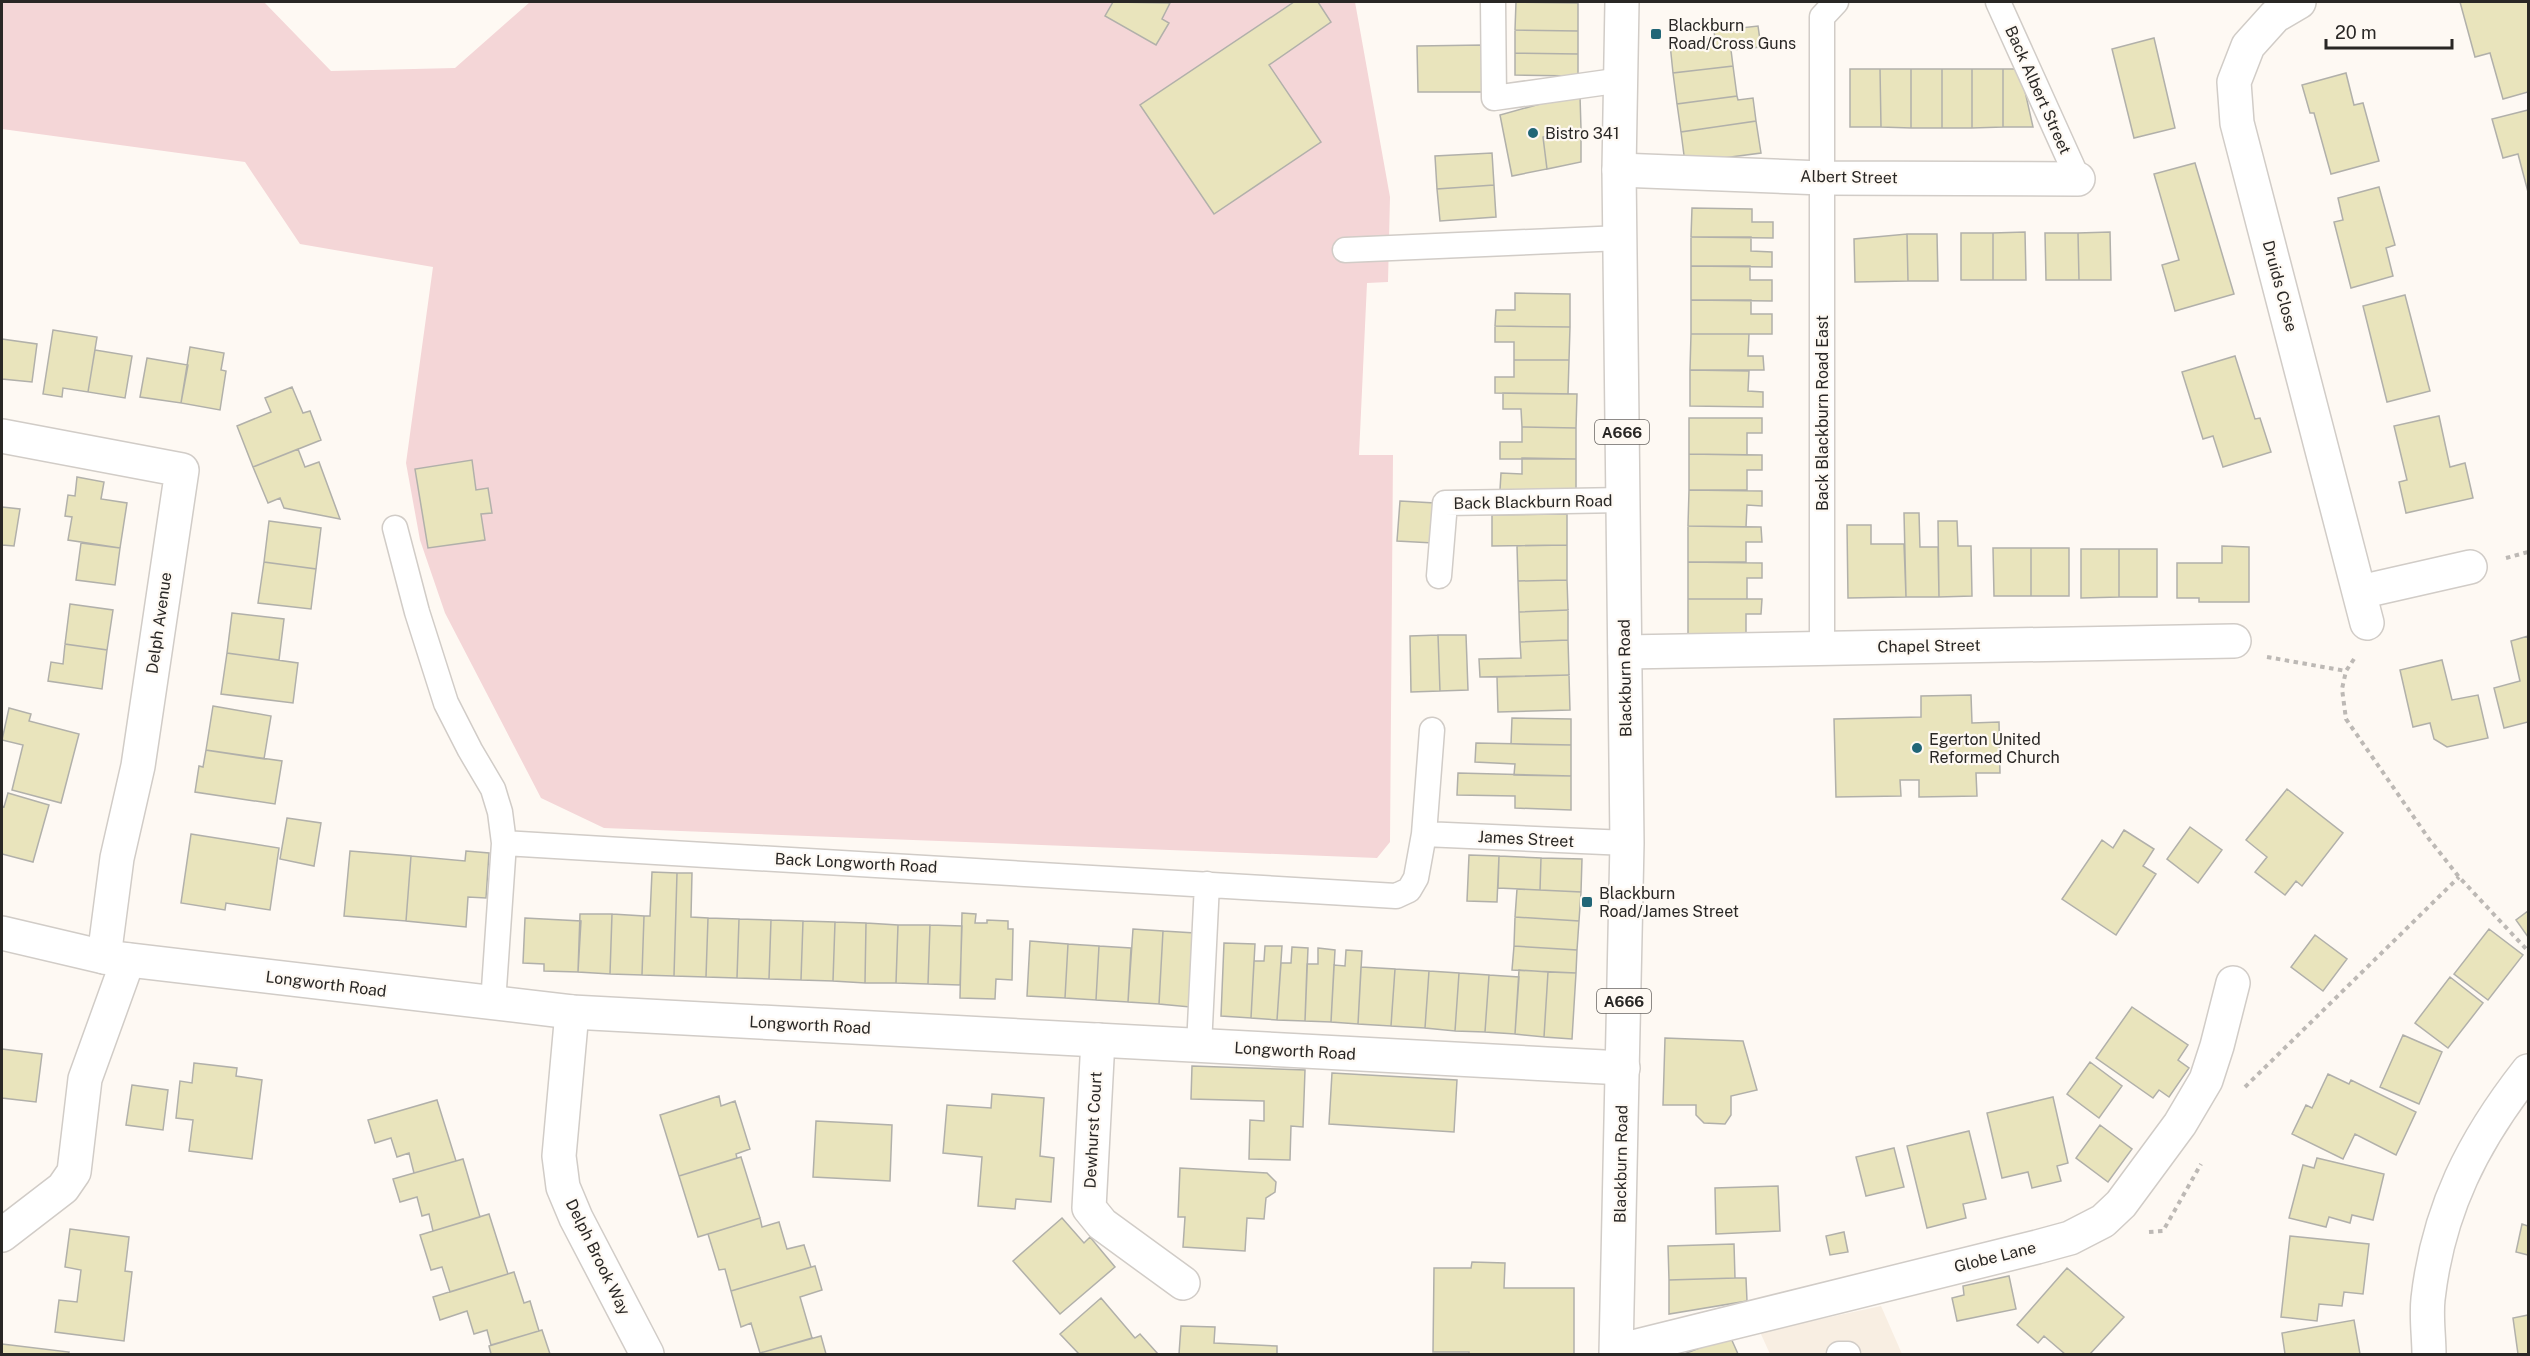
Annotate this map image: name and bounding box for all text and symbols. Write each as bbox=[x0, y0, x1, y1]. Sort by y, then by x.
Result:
scale bar bbox=[2326, 12, 2452, 50]
place label: Blackburn Road/Cross Guns bbox=[1668, 16, 1796, 53]
text: 20 m bbox=[2335, 22, 2377, 43]
street label: Back Albert Street bbox=[2001, 23, 2075, 157]
marker: Blackburn Road/Cross Guns bbox=[1649, 27, 1663, 41]
place label: Bistro 341 bbox=[1545, 124, 1619, 143]
marker: Bistro 341 bbox=[1526, 126, 1540, 140]
street label: Albert Street bbox=[1800, 167, 1898, 187]
street label: Druids Close bbox=[2259, 238, 2301, 334]
street label: Back Blackburn Road East bbox=[1813, 315, 1832, 511]
road number: A666 bbox=[1595, 420, 1649, 444]
street label: Back Blackburn Road bbox=[1453, 491, 1613, 513]
street label: Delph Avenue bbox=[142, 571, 176, 675]
street label: Blackburn Road bbox=[1614, 619, 1636, 737]
street label: Chapel Street bbox=[1877, 636, 1981, 656]
place label: Egerton United Reformed Church bbox=[1929, 730, 2060, 767]
marker: Egerton United Reformed Church bbox=[1910, 741, 1924, 755]
street label: James Street bbox=[1477, 827, 1575, 851]
street label: Back Longworth Road bbox=[774, 849, 938, 877]
place label: Blackburn Road/James Street bbox=[1599, 884, 1739, 921]
marker: Blackburn Road/James Street bbox=[1580, 895, 1594, 909]
street label: Longworth Road bbox=[264, 967, 388, 1001]
road number: A666 bbox=[1597, 989, 1651, 1013]
street label: Longworth Road bbox=[749, 1012, 871, 1038]
street label: Longworth Road bbox=[1234, 1038, 1356, 1064]
street label: Dewhurst Court bbox=[1080, 1071, 1106, 1189]
street label: Blackburn Road bbox=[1610, 1105, 1632, 1223]
street label: Delph Brook Way bbox=[562, 1196, 635, 1319]
street label: Globe Lane bbox=[1952, 1238, 2038, 1276]

